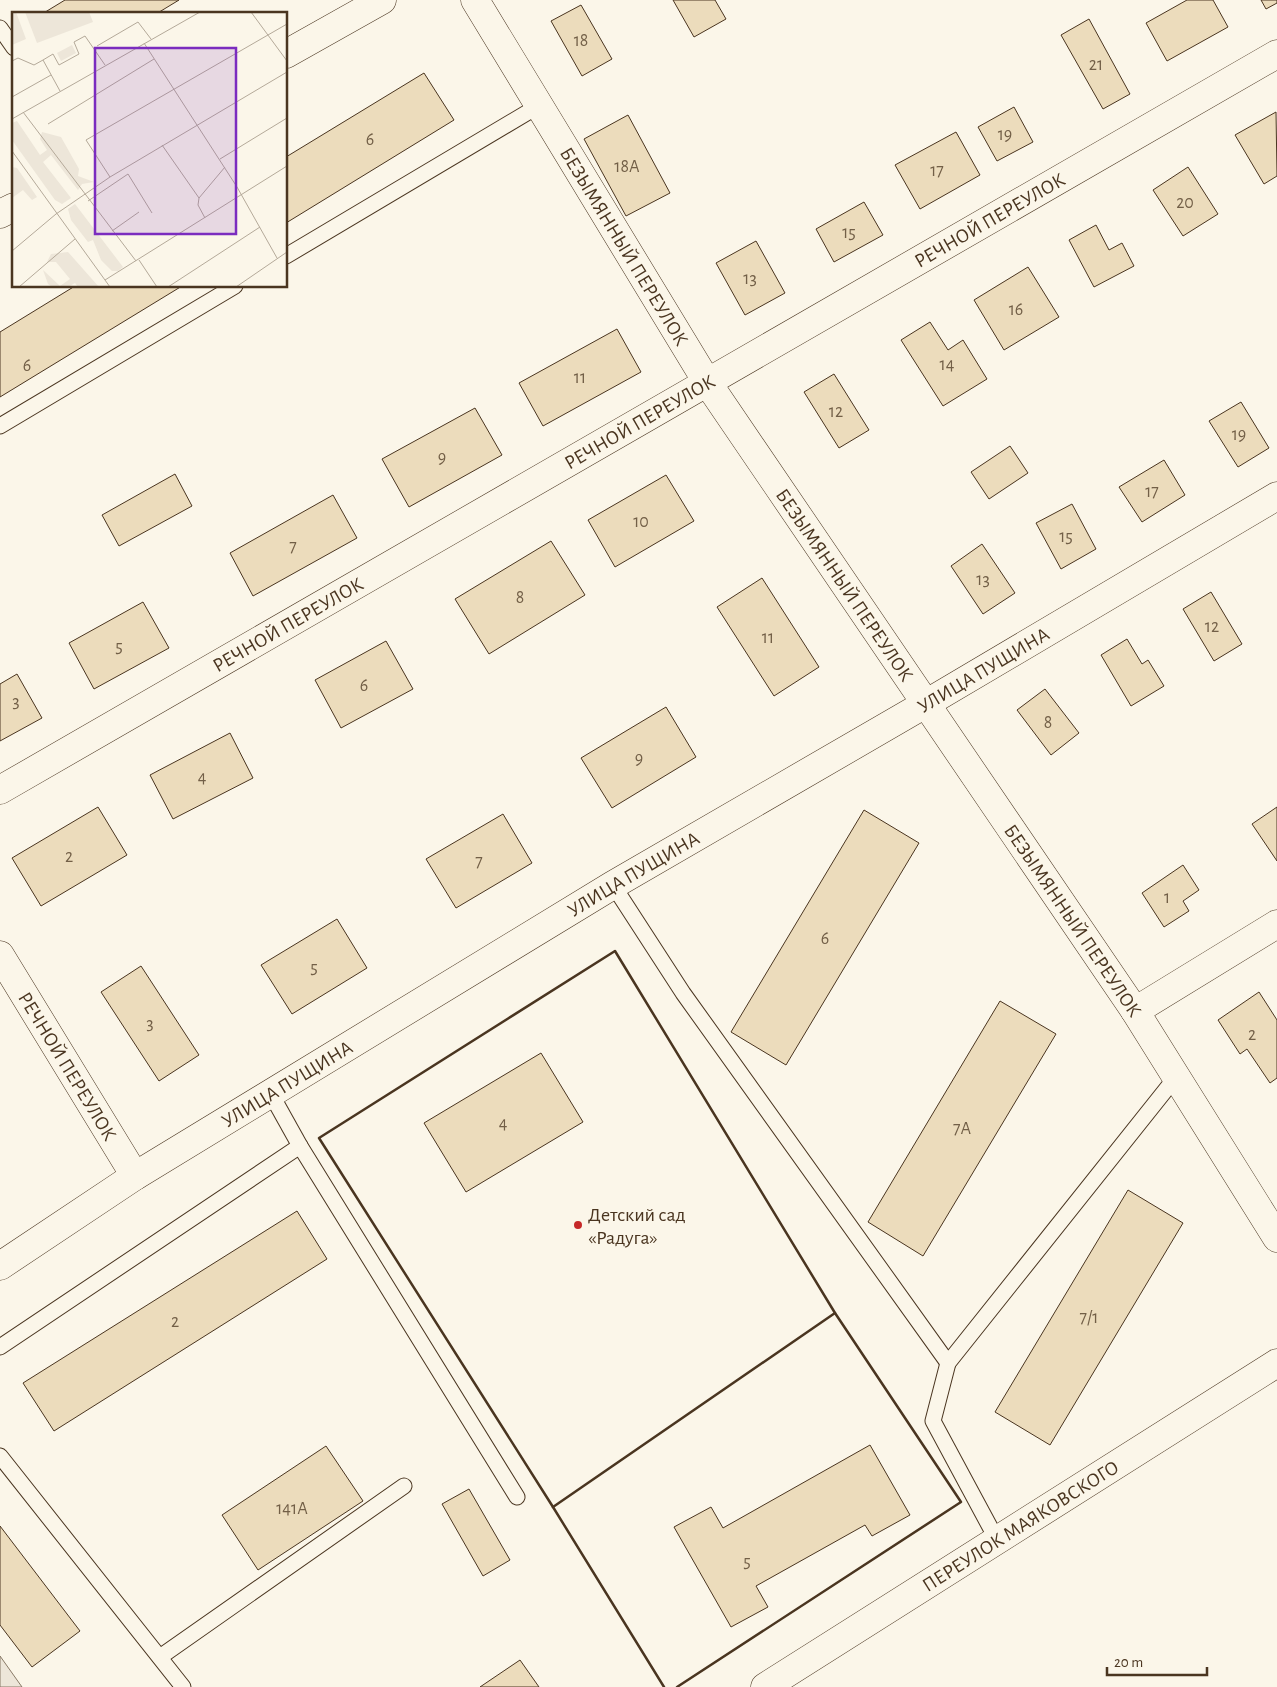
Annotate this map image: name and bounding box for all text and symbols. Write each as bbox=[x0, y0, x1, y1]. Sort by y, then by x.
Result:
inset map bbox=[12, 12, 288, 288]
house number: 18 bbox=[574, 32, 588, 50]
house number: 21 bbox=[1089, 56, 1103, 74]
house number: 19 bbox=[998, 126, 1012, 144]
house number: 6 bbox=[366, 131, 374, 149]
street label: БЕЗЫМЯННЫЙ ПЕРЕУЛОК bbox=[556, 144, 692, 350]
house number: 18А bbox=[614, 158, 640, 176]
house number: 17 bbox=[930, 162, 944, 180]
street label: РЕЧНОЙ ПЕРЕУЛОК bbox=[911, 169, 1069, 272]
house number: 20 bbox=[1176, 194, 1194, 212]
house number: 15 bbox=[842, 224, 856, 242]
house number: 13 bbox=[743, 270, 757, 288]
house number: 16 bbox=[1009, 301, 1023, 319]
house number: 14 bbox=[940, 356, 955, 374]
house number: 6 bbox=[23, 357, 31, 375]
house number: 11 bbox=[574, 369, 586, 387]
street label: РЕЧНОЙ ПЕРЕУЛОК bbox=[561, 371, 719, 473]
house number: 12 bbox=[829, 403, 843, 421]
house number: 19 bbox=[1232, 426, 1246, 444]
house number: 9 bbox=[438, 449, 446, 467]
house number: 17 bbox=[1145, 483, 1159, 501]
street label: БЕЗЫМЯННЫЙ ПЕРЕУЛОК bbox=[772, 485, 917, 685]
house number: 10 bbox=[633, 513, 649, 531]
house number: 15 bbox=[1059, 528, 1073, 546]
house number: 7 bbox=[289, 538, 297, 556]
house number: 13 bbox=[976, 571, 990, 589]
street label: РЕЧНОЙ ПЕРЕУЛОК bbox=[209, 574, 367, 676]
house number: 8 bbox=[516, 589, 524, 607]
house number: 12 bbox=[1205, 618, 1219, 636]
street label: УЛИЦА ПУЩИНА bbox=[914, 624, 1053, 717]
house number: 11 bbox=[762, 629, 774, 647]
house number: 5 bbox=[115, 638, 123, 656]
house number: 6 bbox=[360, 677, 368, 695]
house number: 3 bbox=[12, 693, 20, 711]
house number: 8 bbox=[1044, 714, 1052, 732]
house number: 9 bbox=[635, 750, 643, 768]
house number: 4 bbox=[198, 769, 207, 787]
street label: БЕЗЫМЯННЫЙ ПЕРЕУЛОК bbox=[1000, 821, 1145, 1021]
street label: УЛИЦА ПУЩИНА bbox=[564, 828, 703, 921]
house number: 2 bbox=[65, 848, 73, 866]
house number: 7 bbox=[475, 853, 483, 871]
house number: 1 bbox=[1164, 889, 1170, 907]
house number: 6 bbox=[821, 930, 829, 948]
house number: 5 bbox=[310, 959, 318, 977]
street label: РЕЧНОЙ ПЕРЕУЛОК bbox=[14, 989, 120, 1145]
house number: 3 bbox=[146, 1015, 154, 1033]
house number: 2 bbox=[1248, 1026, 1256, 1044]
street label: УЛИЦА ПУЩИНА bbox=[218, 1037, 356, 1132]
house number: 4 bbox=[499, 1115, 508, 1133]
house number: 7А bbox=[953, 1120, 971, 1138]
place label: Детский сад «Радуга» bbox=[588, 1205, 686, 1248]
marker: Детский сад «Радуга» bbox=[572, 1219, 584, 1231]
house number: 7/1 bbox=[1080, 1309, 1098, 1327]
house number: 2 bbox=[171, 1313, 179, 1331]
street label: ПЕРЕУЛОК МАЯКОВСКОГО bbox=[919, 1457, 1122, 1596]
house number: 141А bbox=[276, 1500, 308, 1518]
house number: 5 bbox=[743, 1553, 751, 1571]
scale bar bbox=[1107, 1644, 1207, 1676]
text: 20 m bbox=[1114, 1655, 1143, 1670]

